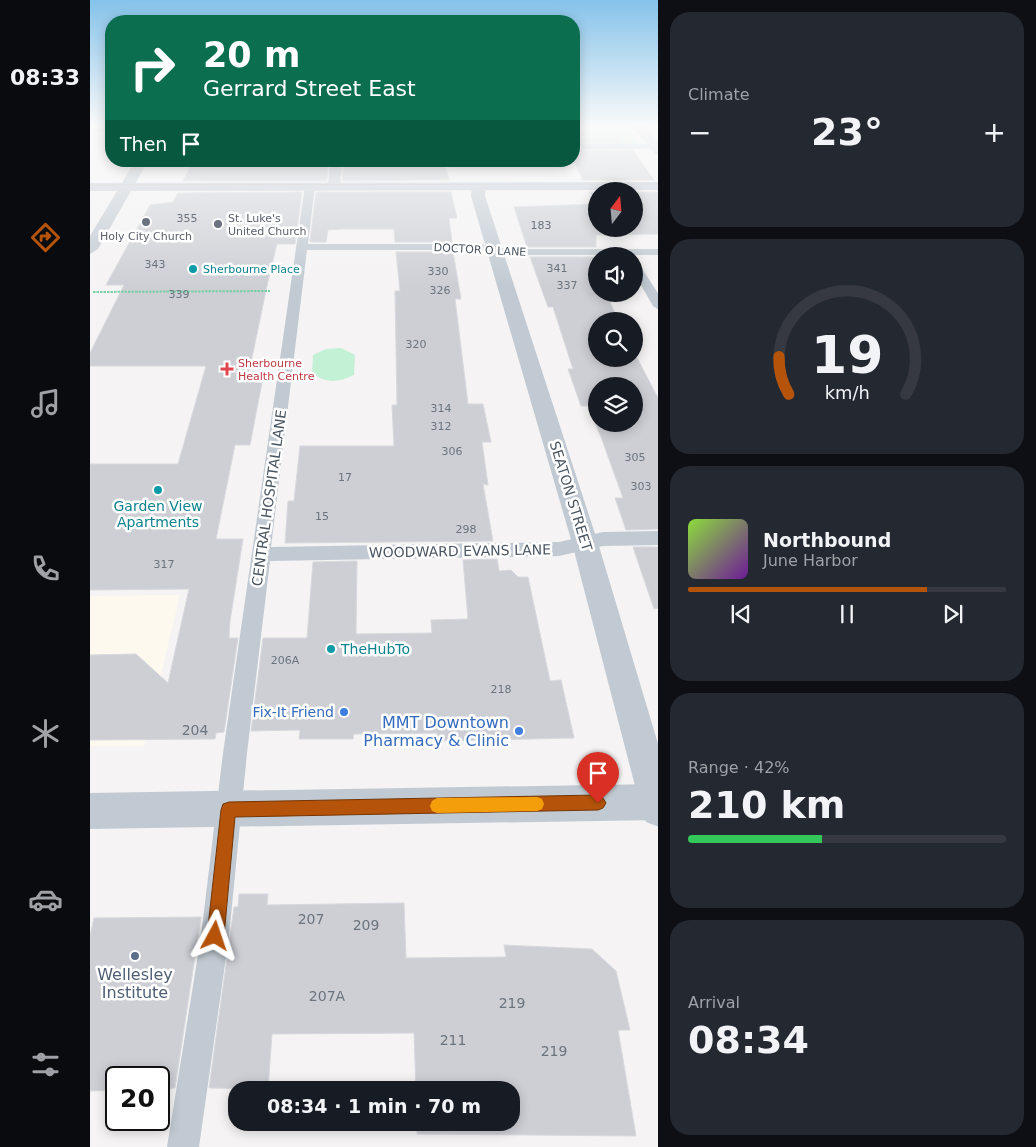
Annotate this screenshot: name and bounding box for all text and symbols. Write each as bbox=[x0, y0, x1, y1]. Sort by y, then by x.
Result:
icon: right bbox=[120, 35, 185, 100]
text: 20 m bbox=[203, 35, 300, 75]
text: 08:33 bbox=[10, 65, 80, 90]
text: Gerrard Street East bbox=[203, 76, 416, 101]
text: Climate bbox=[688, 85, 750, 104]
text: 23° bbox=[811, 110, 883, 154]
text: − bbox=[688, 116, 711, 149]
text: + bbox=[983, 116, 1006, 149]
icon: arrive bbox=[177, 130, 205, 158]
text: Then bbox=[120, 133, 167, 155]
north arrow bbox=[588, 182, 642, 238]
map controls bbox=[588, 182, 643, 432]
house number: 355 bbox=[177, 212, 198, 225]
place label: St. Luke's United Church bbox=[228, 212, 307, 238]
marker: Holy City Church bbox=[140, 216, 152, 228]
marker: St. Luke's United Church bbox=[212, 218, 224, 230]
house number: 183 bbox=[531, 219, 552, 232]
icon: directions bbox=[28, 220, 63, 255]
place label: Holy City Church bbox=[100, 230, 192, 243]
street label: DOCTOR O LANE bbox=[433, 241, 527, 259]
button: sound bbox=[588, 247, 643, 302]
house number: 343 bbox=[145, 258, 166, 271]
house number: 341 bbox=[547, 262, 568, 275]
marker: Sherbourne Place bbox=[187, 263, 199, 275]
place label: Sherbourne Place bbox=[203, 263, 300, 276]
house number: 330 bbox=[428, 265, 449, 278]
house number: 337 bbox=[557, 279, 578, 292]
house number: 326 bbox=[430, 284, 451, 297]
house number: 339 bbox=[169, 288, 190, 301]
button: search bbox=[588, 312, 643, 367]
text: 19 bbox=[811, 325, 883, 385]
house number: 320 bbox=[406, 338, 427, 351]
place label: Sherbourne Health Centre bbox=[238, 357, 315, 383]
marker: Sherbourne Health Centre bbox=[220, 362, 234, 376]
button: layers bbox=[588, 377, 643, 432]
text: km/h bbox=[824, 382, 870, 403]
icon: music bbox=[28, 386, 63, 421]
house number: 314 bbox=[431, 402, 452, 415]
street label: CENTRAL HOSPITAL LANE bbox=[249, 409, 289, 587]
house number: 312 bbox=[431, 420, 452, 433]
street label: SEATON STREET bbox=[547, 439, 595, 553]
house number: 306 bbox=[442, 445, 463, 458]
house number: 305 bbox=[625, 451, 646, 464]
house number: 17 bbox=[338, 471, 352, 484]
house number: 303 bbox=[631, 480, 652, 493]
marker: Garden View Apartments bbox=[152, 484, 164, 496]
place label: Garden View Apartments bbox=[114, 498, 202, 530]
house number: 15 bbox=[315, 510, 329, 523]
house number: 298 bbox=[456, 523, 477, 536]
text: Northbound bbox=[763, 529, 891, 551]
street label: WOODWARD EVANS LANE bbox=[369, 541, 551, 561]
icon: phone bbox=[28, 551, 63, 586]
text: June Harbor bbox=[763, 551, 858, 570]
house number: 317 bbox=[154, 558, 175, 571]
icon: previous bbox=[727, 600, 755, 628]
icon: pause bbox=[833, 600, 861, 628]
icon: next bbox=[939, 600, 967, 628]
place label: TheHubTo bbox=[340, 641, 410, 657]
marker: TheHubTo bbox=[325, 643, 337, 655]
house number: 206A bbox=[271, 654, 300, 667]
house number: 218 bbox=[491, 683, 512, 696]
place label: Fix-It Friend bbox=[253, 704, 334, 720]
marker: Fix-It Friend bbox=[338, 706, 350, 718]
place label: MMT Downtown Pharmacy & Clinic bbox=[363, 713, 509, 750]
icon: climate bbox=[28, 716, 63, 751]
house number: 204 bbox=[182, 722, 208, 738]
marker: MMT Downtown Pharmacy & Clinic bbox=[513, 725, 525, 737]
pin bbox=[577, 752, 619, 803]
text: Range · 42% bbox=[688, 758, 790, 777]
icon: arrive bbox=[584, 759, 612, 787]
text: 210 km bbox=[688, 783, 845, 827]
icon: car bbox=[28, 882, 63, 917]
position arrow bbox=[188, 909, 240, 961]
house number: 207 bbox=[298, 911, 324, 927]
house number: 209 bbox=[353, 917, 379, 933]
marker: Wellesley Institute bbox=[129, 950, 141, 962]
place label: Wellesley Institute bbox=[97, 965, 173, 1002]
house number: 207A bbox=[309, 988, 346, 1004]
text: Arrival bbox=[688, 993, 740, 1012]
house number: 219 bbox=[499, 995, 525, 1011]
text: 08:34 bbox=[688, 1018, 809, 1062]
house number: 211 bbox=[440, 1032, 466, 1048]
house number: 219 bbox=[541, 1043, 567, 1059]
icon: filters bbox=[28, 1047, 63, 1082]
speed limit sign: 20 bbox=[105, 1066, 170, 1131]
text: 08:34 · 1 min · 70 m bbox=[267, 1095, 481, 1117]

